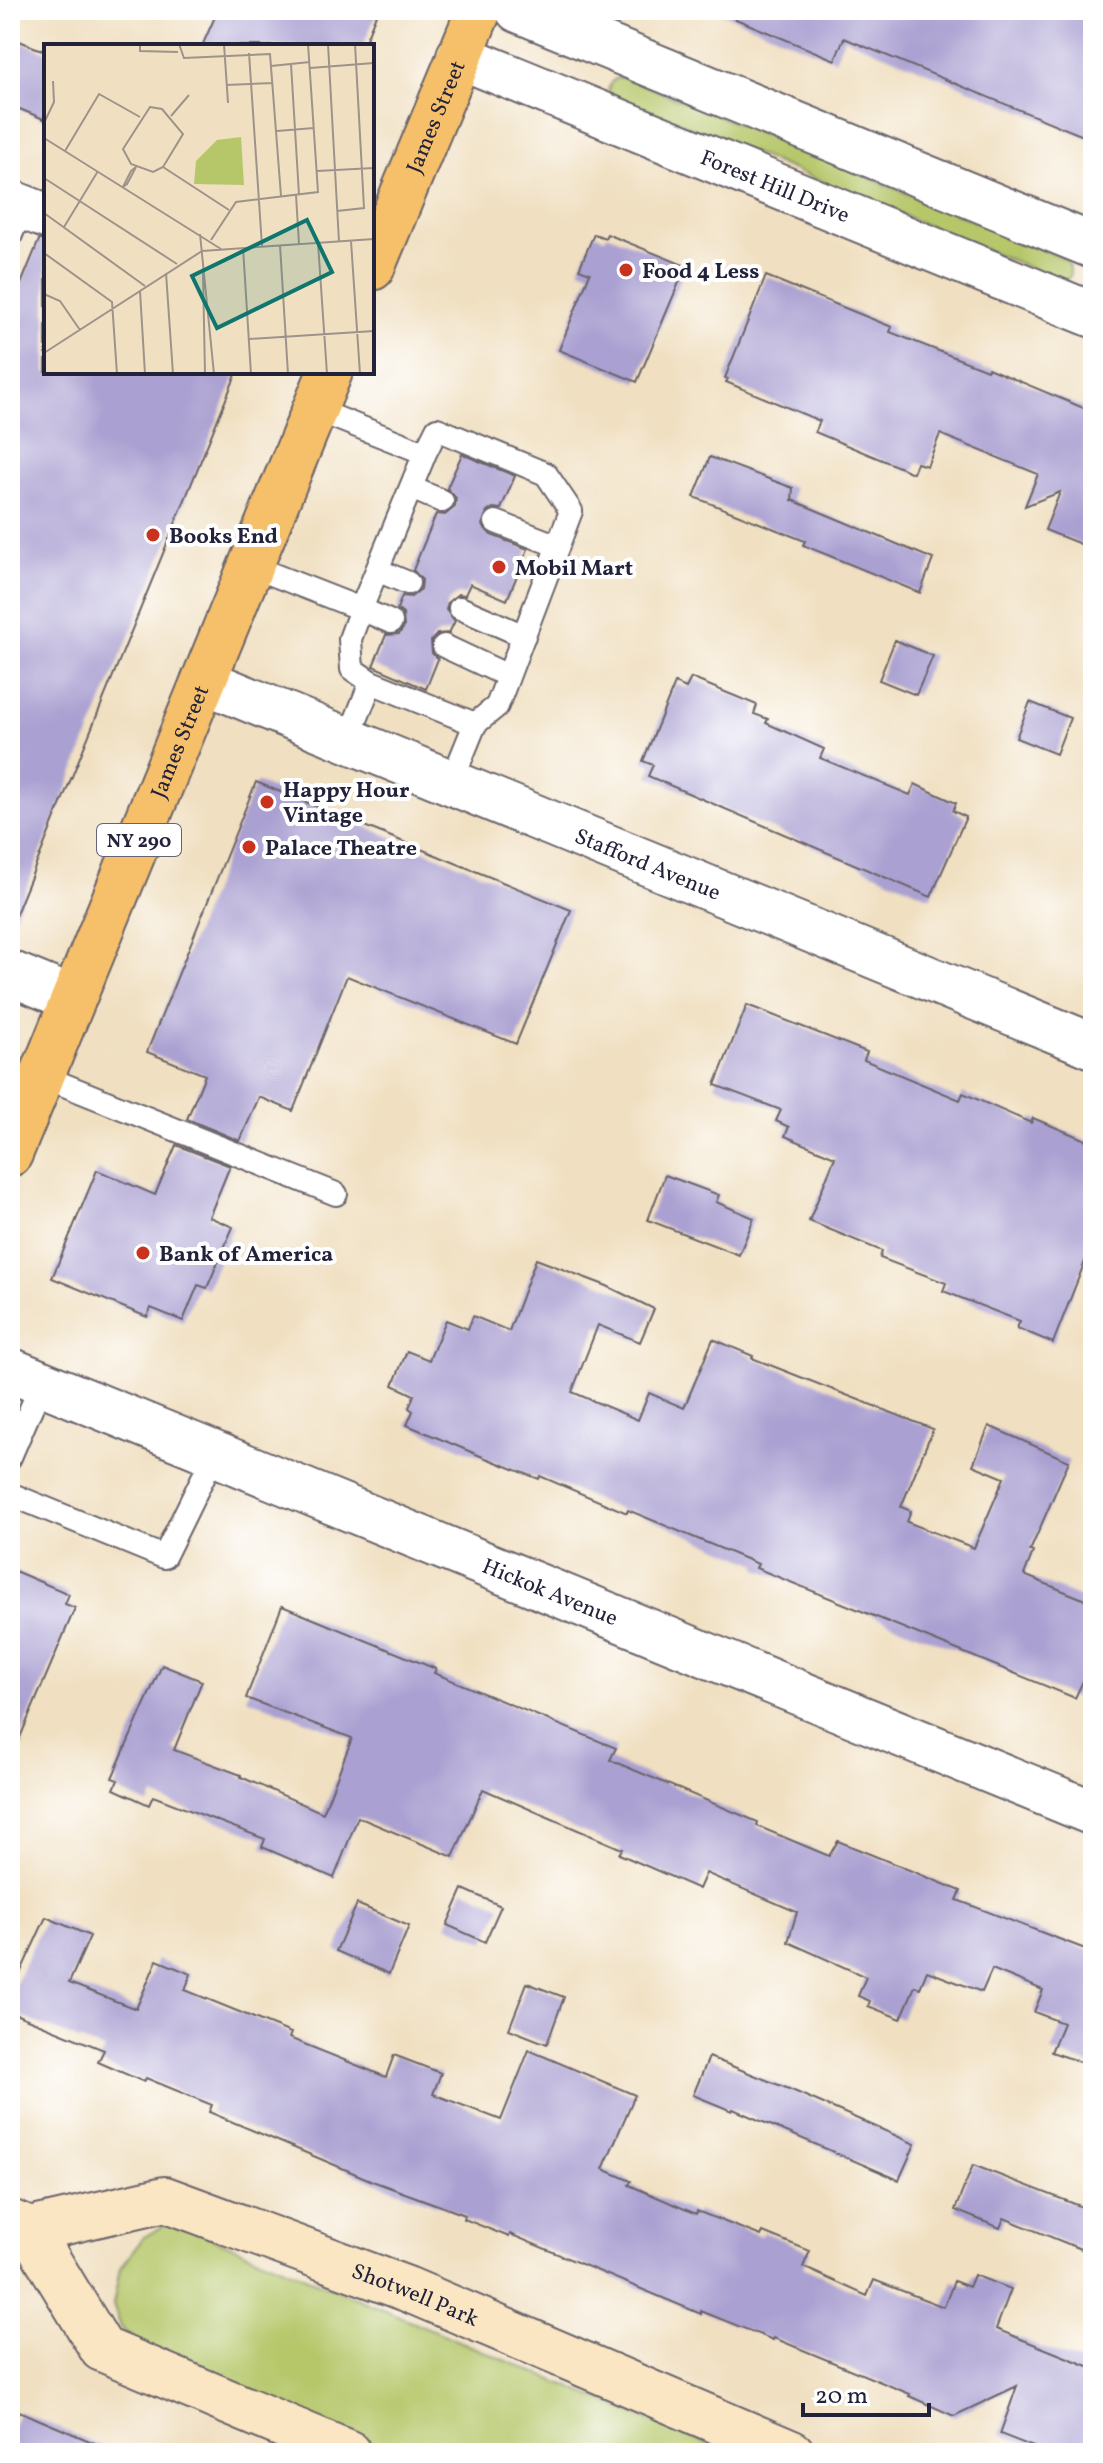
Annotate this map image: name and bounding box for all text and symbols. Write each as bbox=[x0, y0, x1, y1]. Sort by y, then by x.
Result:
inset map bbox=[44, 44, 374, 374]
street label: James Street bbox=[400, 56, 474, 179]
street label: Forest Hill Drive bbox=[695, 143, 854, 232]
place label: Food 4 Less bbox=[642, 257, 759, 288]
marker: Food 4 Less bbox=[617, 261, 635, 279]
place label: Books End bbox=[169, 522, 278, 553]
marker: Books End bbox=[144, 526, 162, 544]
place label: Mobil Mart bbox=[515, 554, 633, 585]
marker: Mobil Mart bbox=[490, 558, 508, 576]
street label: James Street bbox=[144, 681, 218, 803]
place label: Happy Hour Vintage bbox=[283, 776, 410, 832]
marker: Happy Hour Vintage bbox=[258, 793, 276, 811]
street label: Stafford Avenue bbox=[569, 822, 725, 909]
road number: NY 290 bbox=[97, 824, 181, 856]
place label: Palace Theatre bbox=[265, 834, 417, 865]
marker: Palace Theatre bbox=[240, 838, 258, 856]
place label: Bank of America bbox=[159, 1240, 333, 1271]
marker: Bank of America bbox=[134, 1244, 152, 1262]
street label: Hickok Avenue bbox=[477, 1552, 622, 1635]
street label: Shotwell Park bbox=[347, 2257, 483, 2336]
scale bar bbox=[803, 2367, 929, 2417]
text: 20 m bbox=[815, 2380, 868, 2414]

